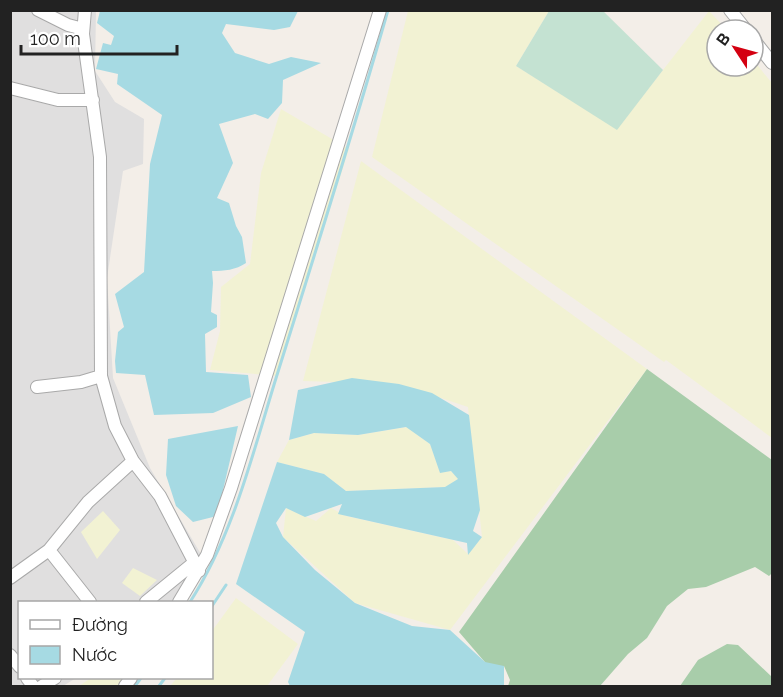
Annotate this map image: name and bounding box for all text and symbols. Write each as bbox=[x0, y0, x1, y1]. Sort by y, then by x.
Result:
scale bar bbox=[21, 18, 177, 56]
north arrow bbox=[705, 18, 765, 78]
text: 100 m bbox=[30, 28, 81, 49]
text: B bbox=[712, 29, 734, 49]
legend bbox=[18, 601, 213, 679]
text: Đường bbox=[72, 614, 128, 635]
text: Nước bbox=[72, 644, 117, 665]

